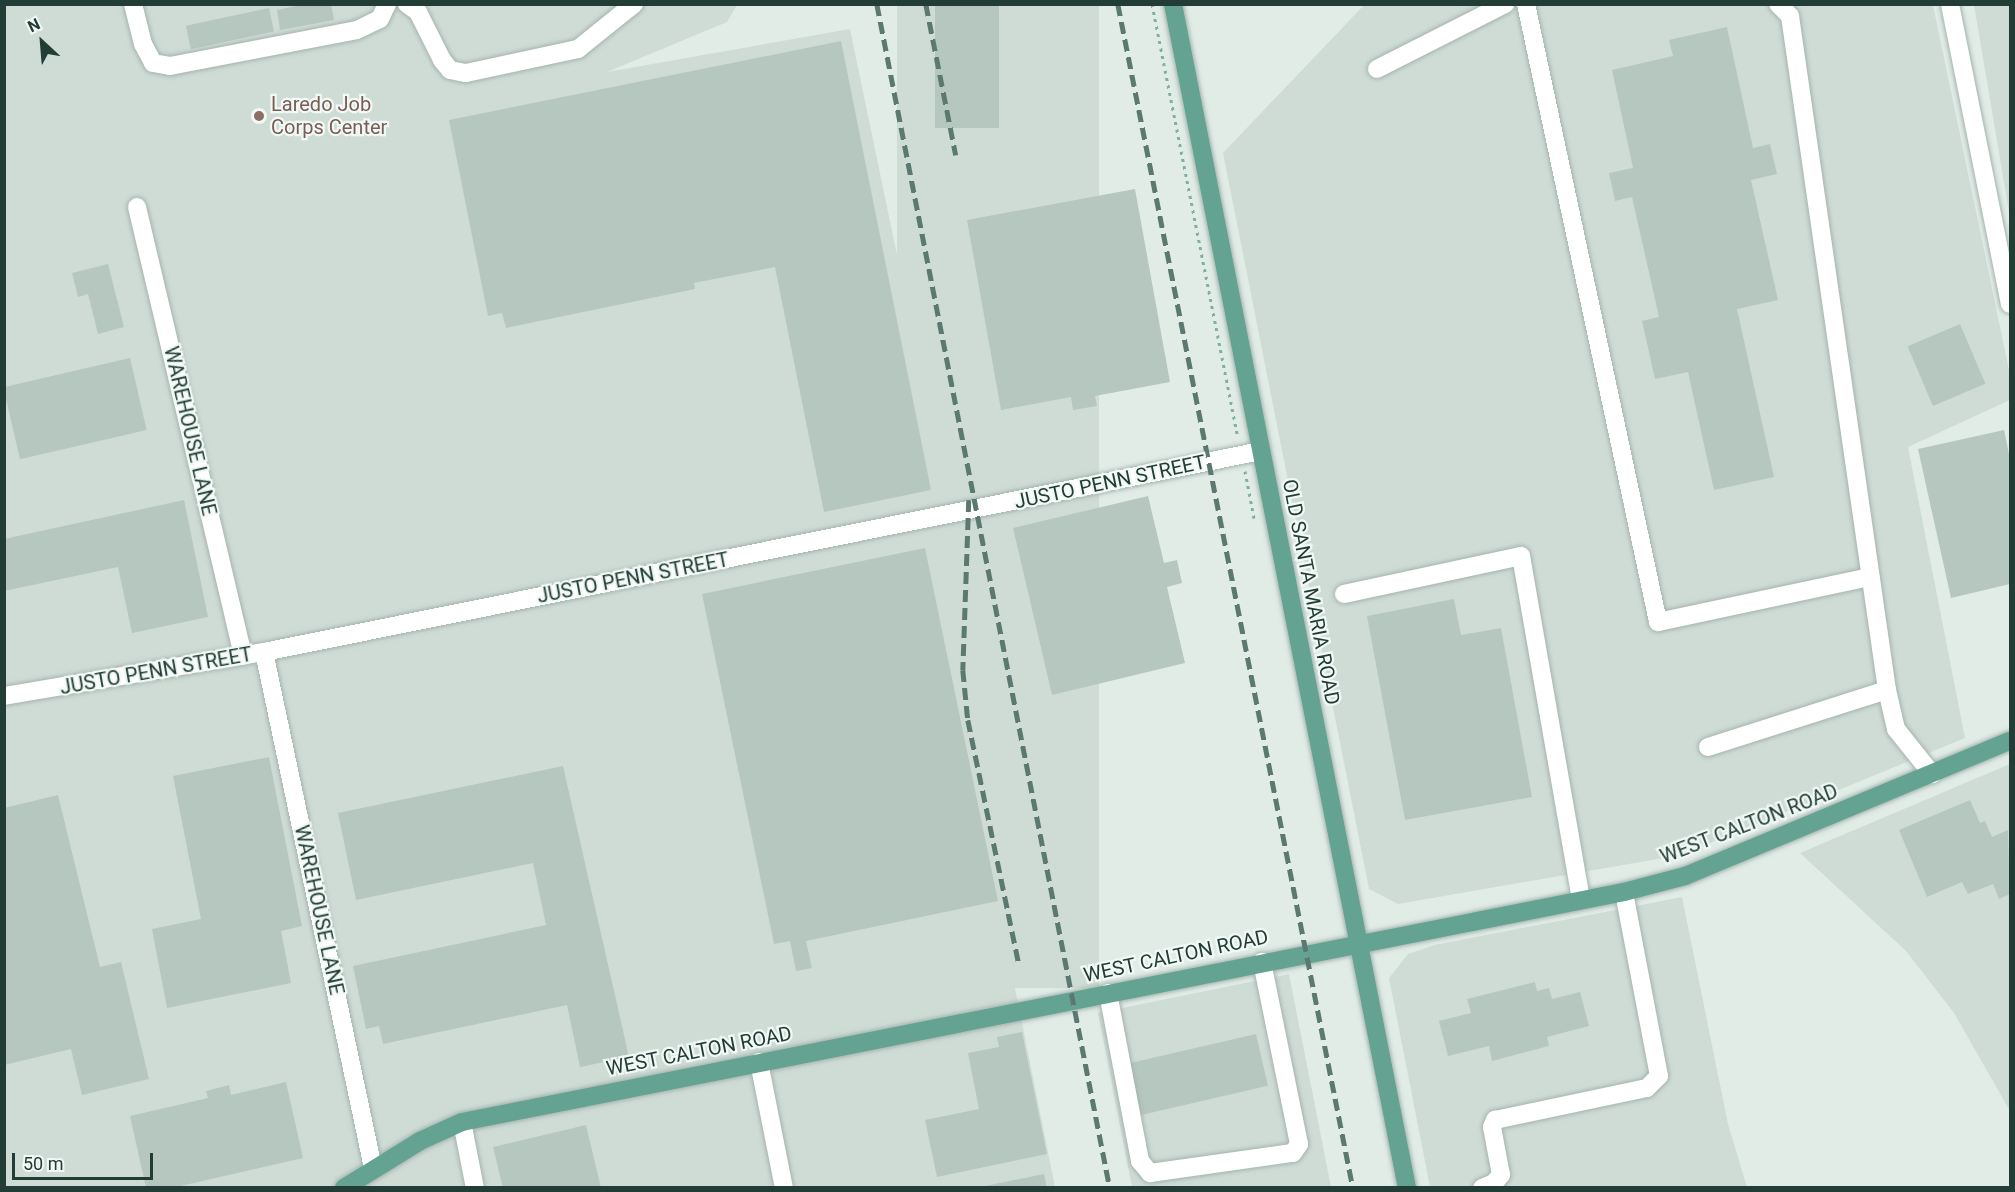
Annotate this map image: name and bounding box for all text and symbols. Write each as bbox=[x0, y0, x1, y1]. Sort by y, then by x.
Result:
north arrow bbox=[12, 12, 72, 72]
text: N bbox=[25, 14, 43, 36]
place label: Laredo Job Corps Center bbox=[271, 92, 387, 139]
marker: Laredo Job Corps Center bbox=[252, 109, 266, 123]
street label: WAREHOUSE LANE bbox=[159, 344, 221, 518]
street label: JUSTO PENN STREET bbox=[1012, 450, 1208, 514]
street label: OLD SANTA MARIA ROAD bbox=[1277, 477, 1345, 707]
street label: JUSTO PENN STREET bbox=[535, 548, 731, 608]
street label: JUSTO PENN STREET bbox=[58, 642, 254, 700]
street label: WEST CALTON ROAD bbox=[1657, 779, 1841, 869]
street label: WAREHOUSE LANE bbox=[289, 823, 349, 997]
street label: WEST CALTON ROAD bbox=[1081, 925, 1271, 987]
street label: WEST CALTON ROAD bbox=[604, 1021, 794, 1081]
scale bar bbox=[15, 1141, 156, 1179]
text: 50 m bbox=[23, 1153, 63, 1174]

